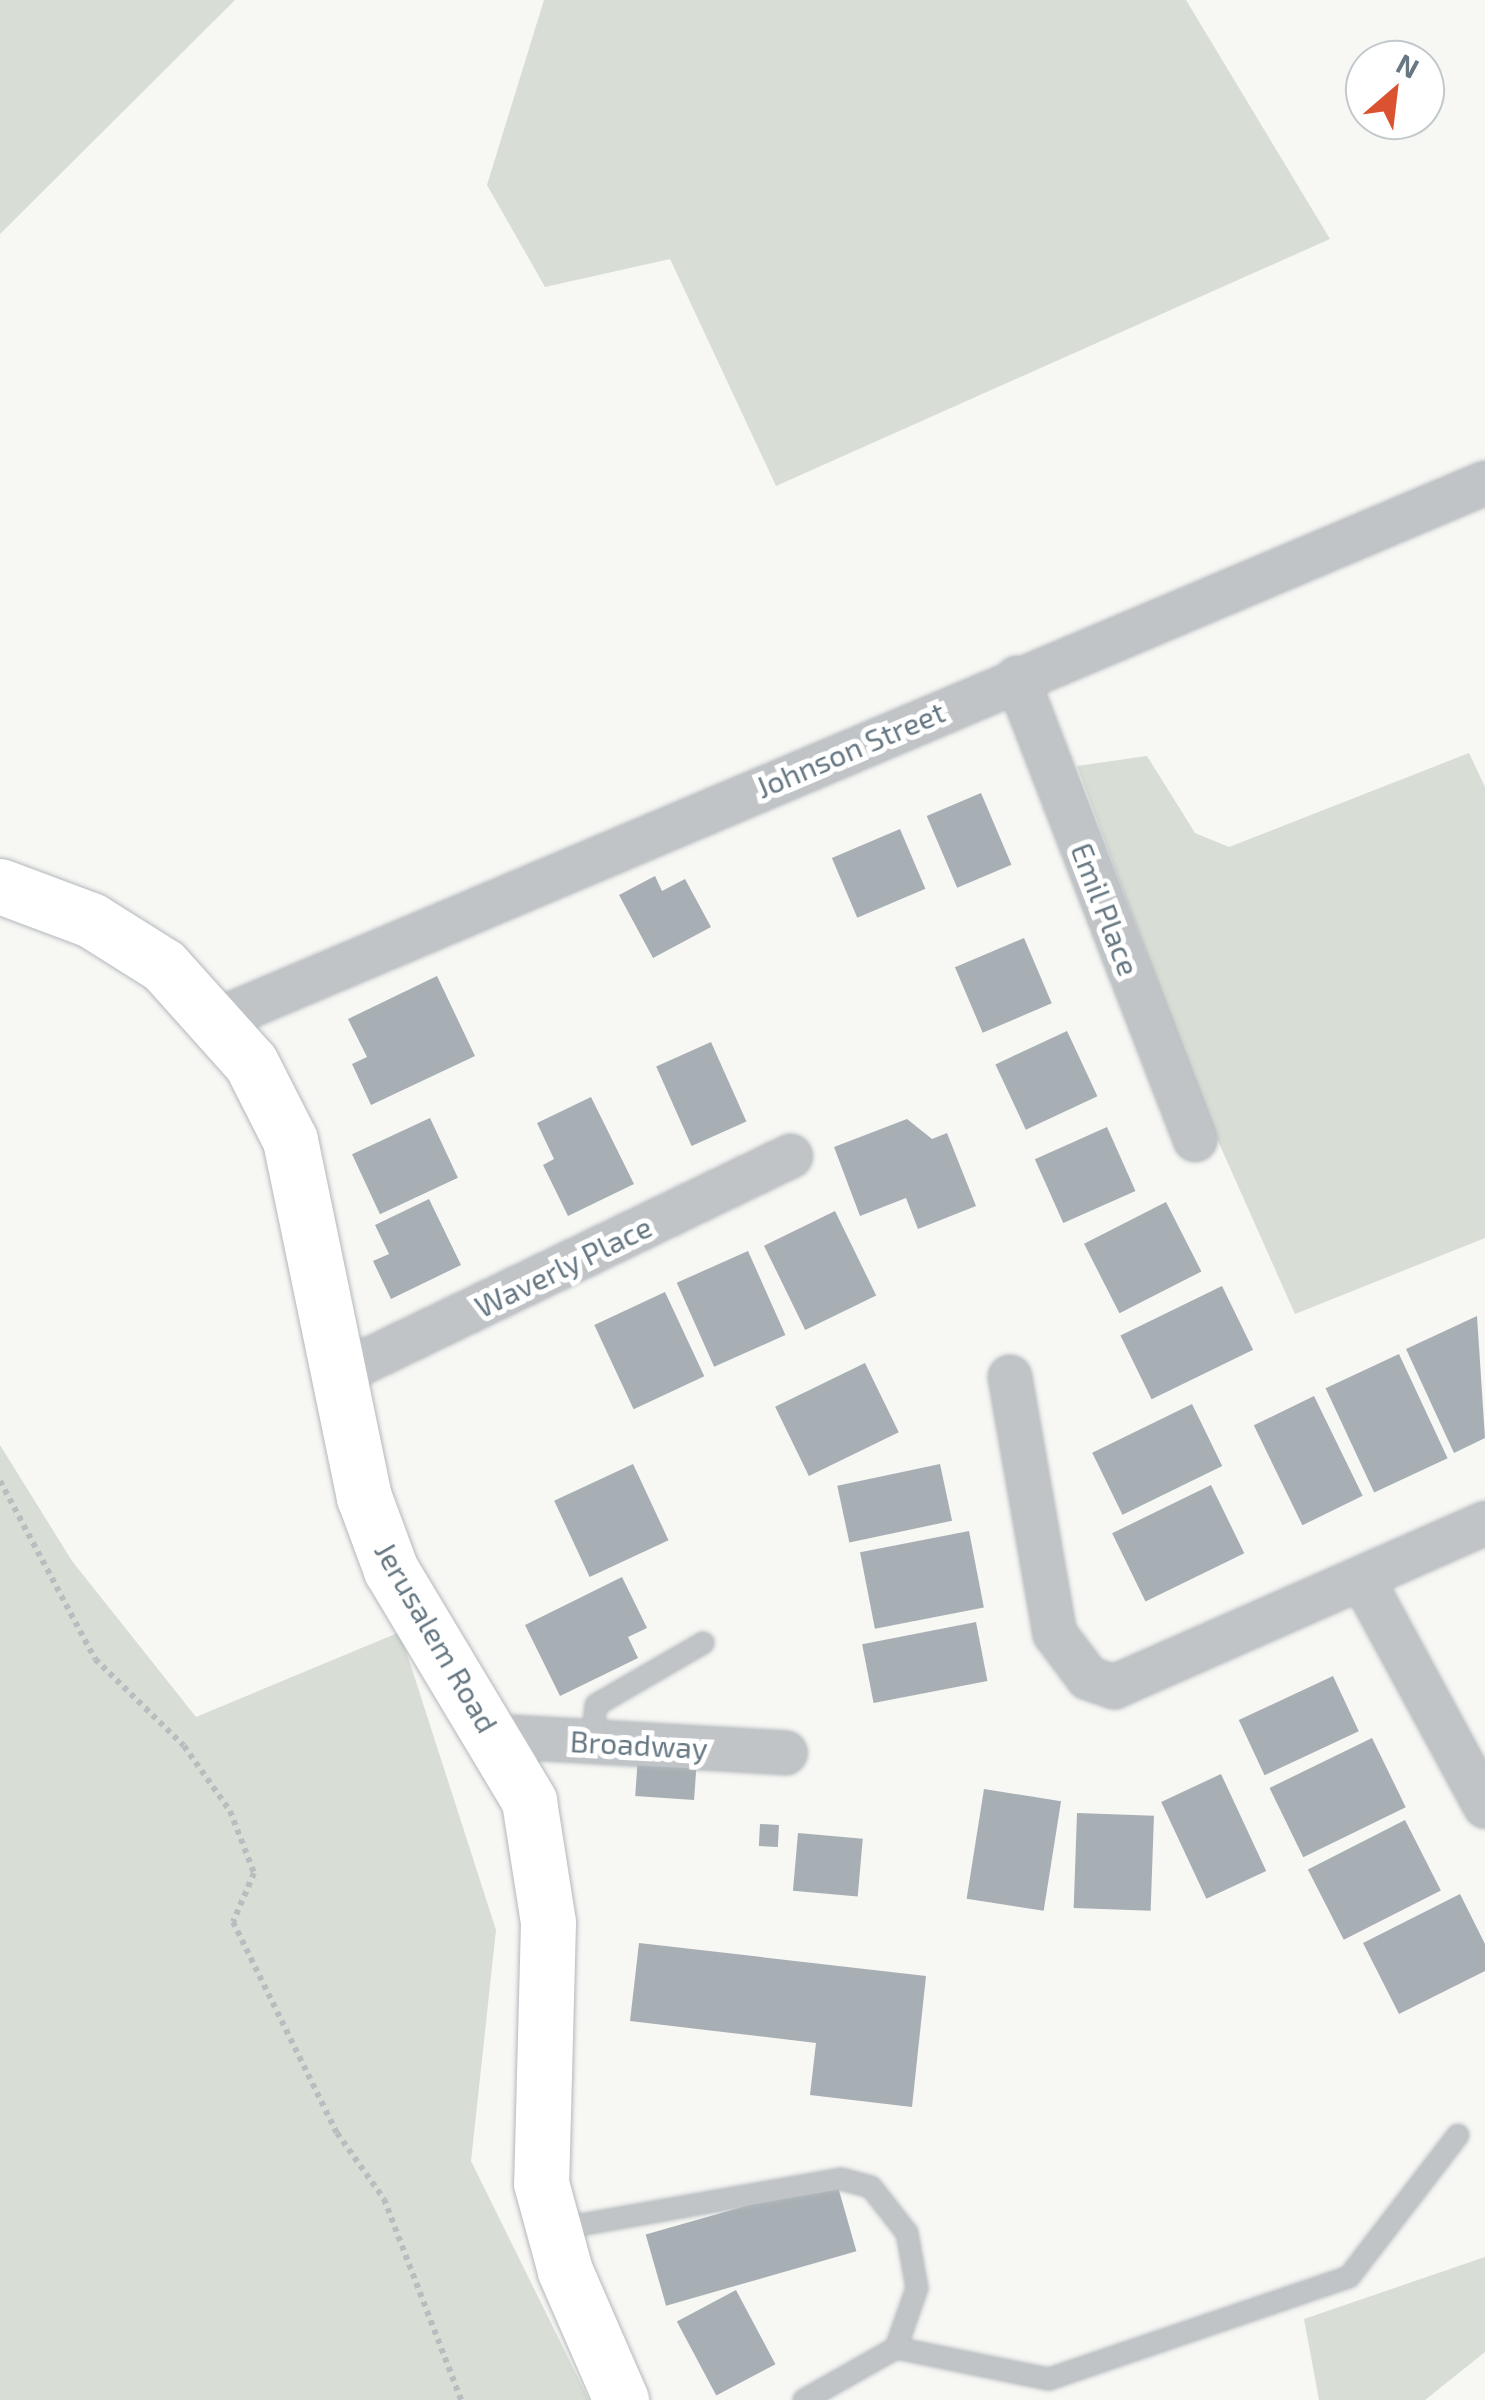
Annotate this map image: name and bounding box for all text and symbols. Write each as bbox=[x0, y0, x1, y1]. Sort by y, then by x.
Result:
north arrow bbox=[1345, 40, 1445, 140]
text: N bbox=[1391, 46, 1425, 85]
street label: Johnson Street bbox=[750, 693, 950, 805]
street label: Emil Place bbox=[1064, 837, 1148, 981]
street label: Waverly Place bbox=[468, 1208, 658, 1324]
street label: Jerusalem Road bbox=[368, 1535, 506, 1739]
street label: Broadway bbox=[569, 1722, 709, 1766]

